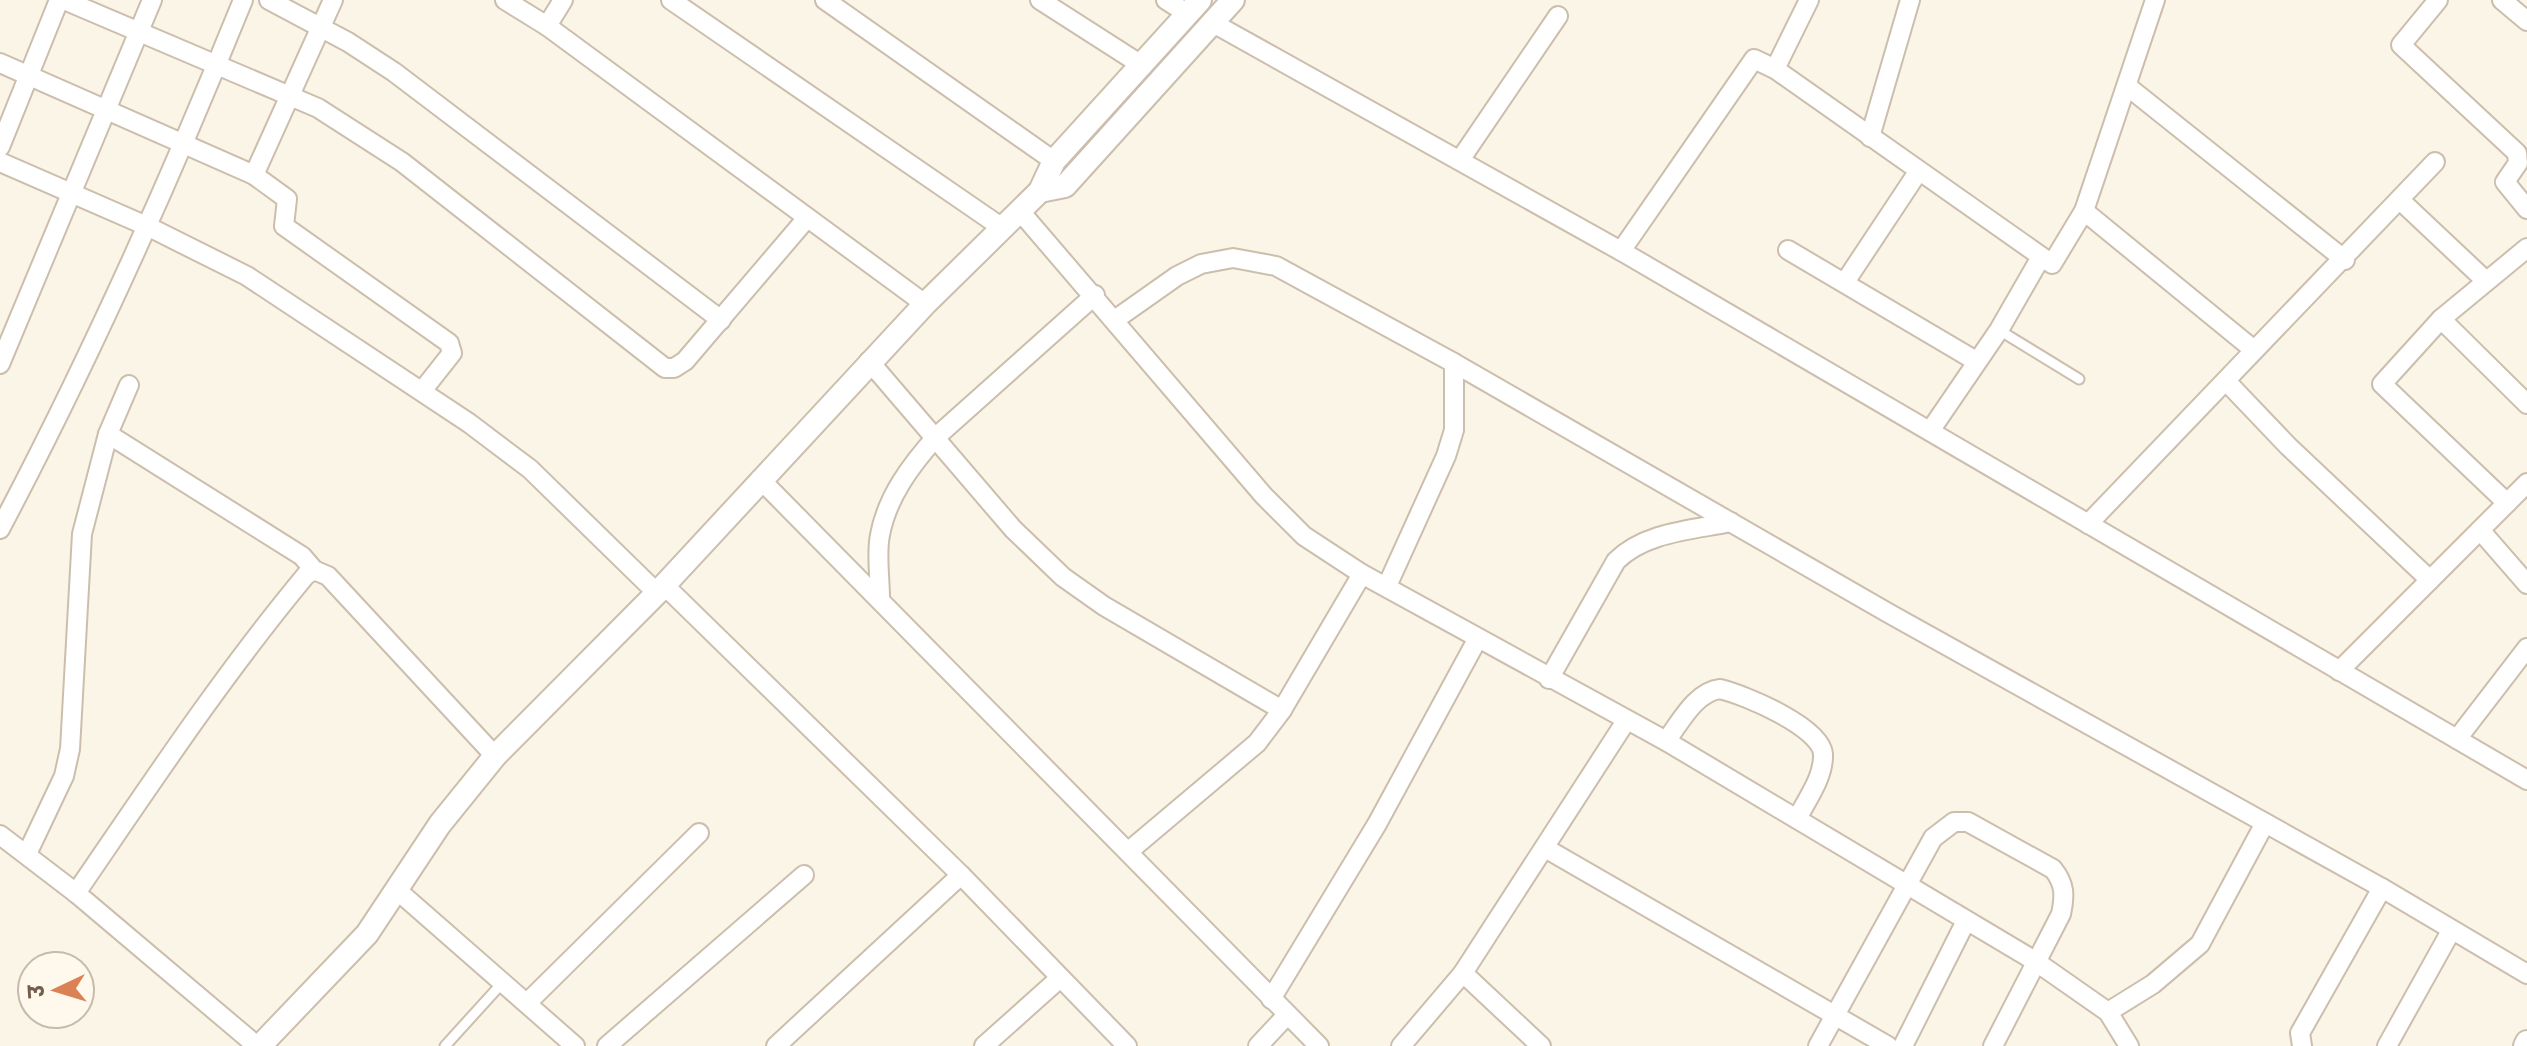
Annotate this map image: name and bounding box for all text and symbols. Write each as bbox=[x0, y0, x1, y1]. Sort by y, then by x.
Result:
north arrow bbox=[16, 950, 96, 1030]
text: उ bbox=[21, 984, 53, 1000]

